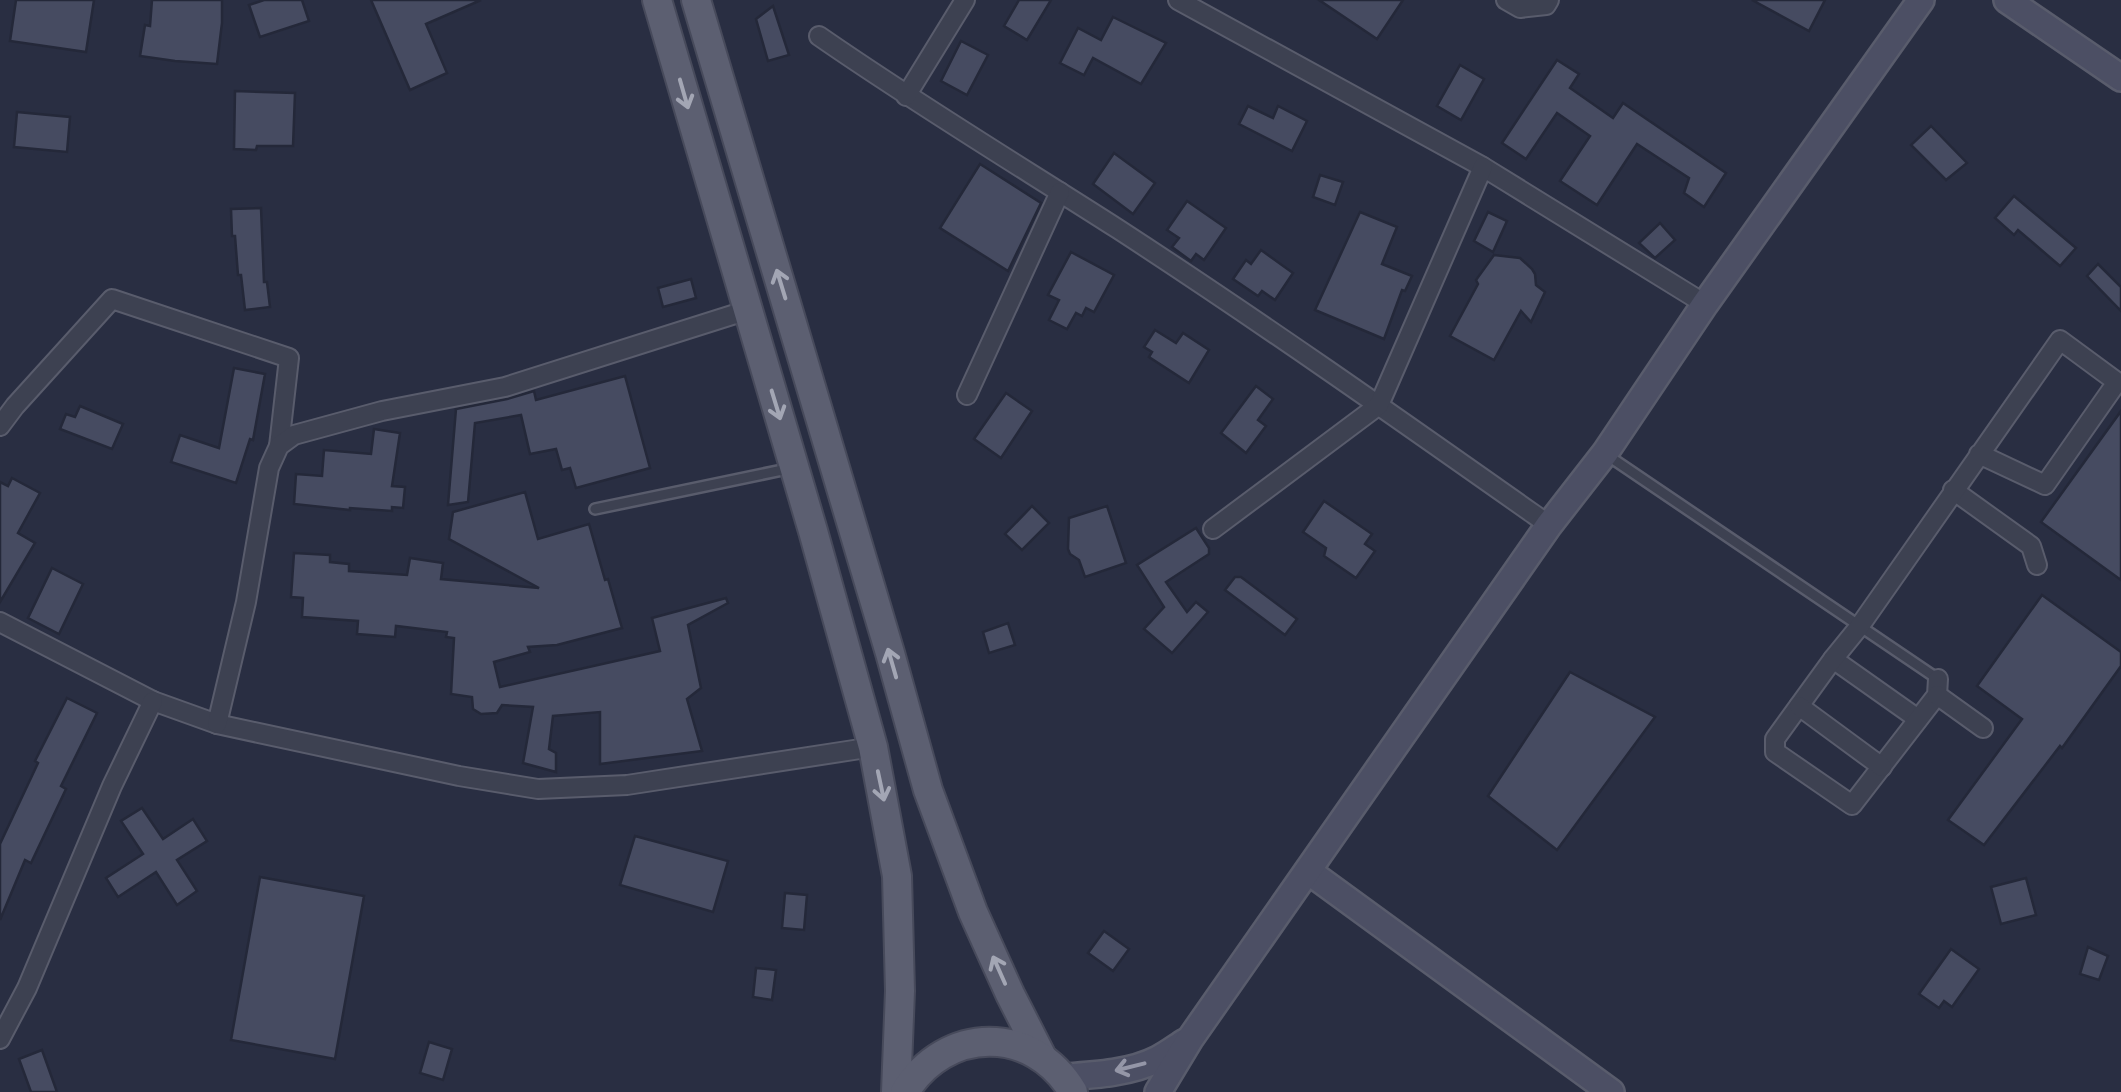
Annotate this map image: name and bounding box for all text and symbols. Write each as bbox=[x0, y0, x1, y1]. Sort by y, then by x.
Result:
one-way arrow bbox=[676, 77, 694, 109]
one-way arrow bbox=[771, 269, 789, 300]
one-way arrow bbox=[768, 389, 786, 421]
one-way arrow bbox=[882, 648, 901, 679]
one-way arrow bbox=[873, 769, 892, 801]
one-way arrow bbox=[989, 955, 1007, 985]
one-way arrow bbox=[1115, 1059, 1147, 1077]

